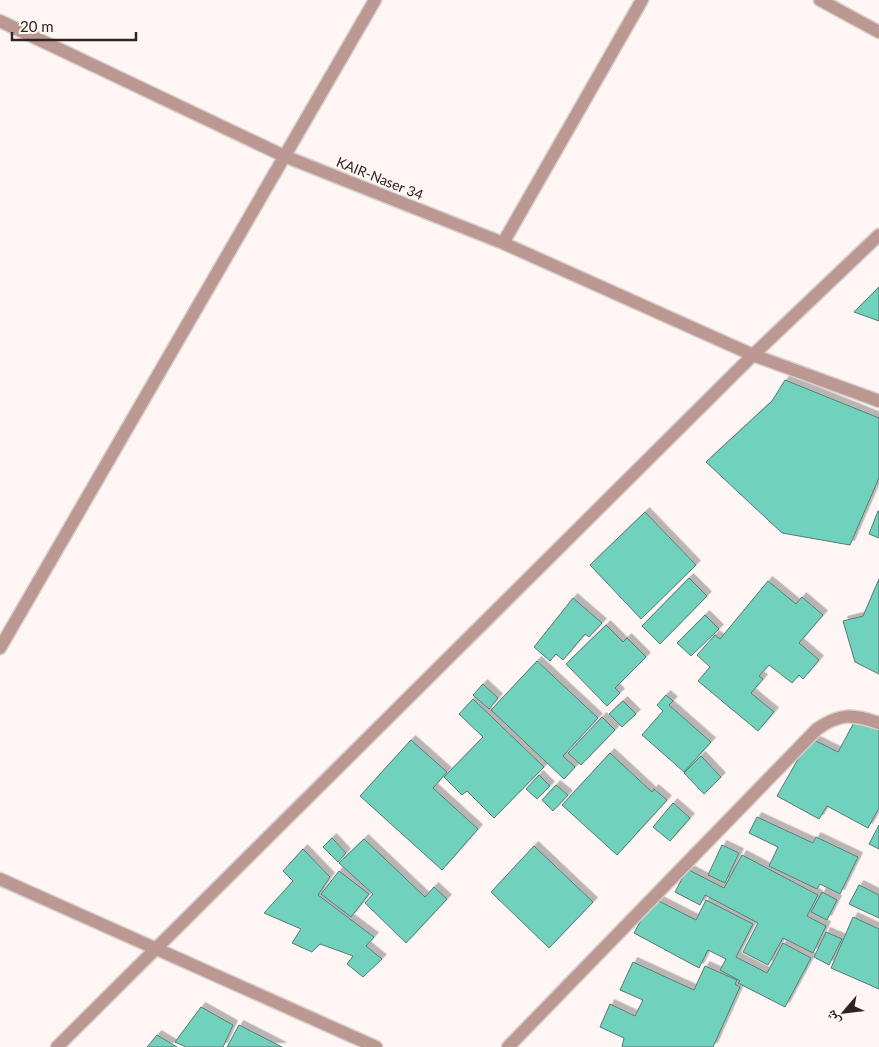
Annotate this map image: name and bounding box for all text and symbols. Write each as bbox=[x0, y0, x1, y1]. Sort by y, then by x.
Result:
scale bar bbox=[12, 10, 136, 42]
text: 20 m bbox=[20, 17, 54, 35]
street label: KAIR-Naser 34 bbox=[334, 153, 426, 203]
north arrow bbox=[819, 987, 869, 1037]
text: ش bbox=[821, 1007, 844, 1029]

